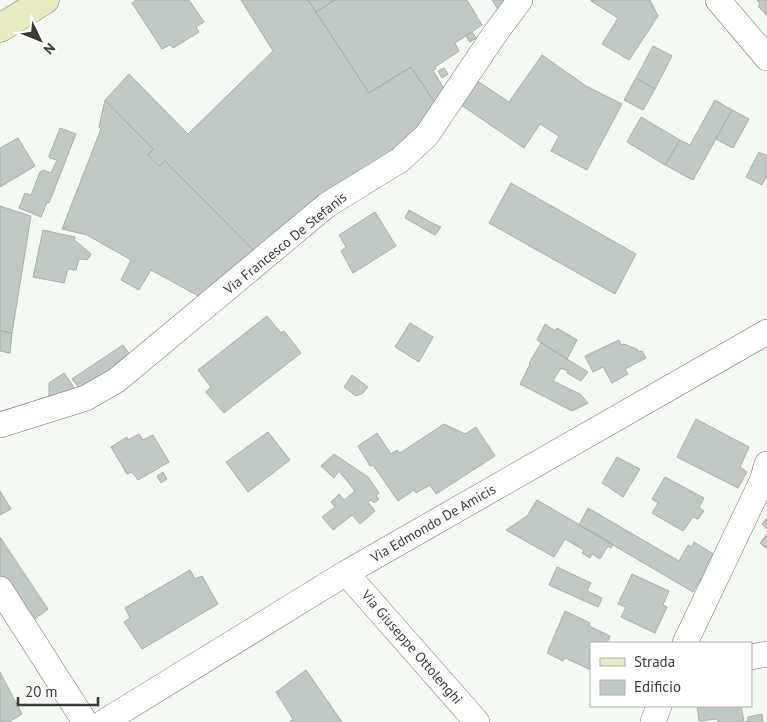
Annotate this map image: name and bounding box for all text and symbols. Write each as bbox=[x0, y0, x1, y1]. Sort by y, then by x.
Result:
north arrow bbox=[15, 15, 65, 65]
text: N bbox=[40, 39, 59, 58]
street label: Via Francesco De Stefanis bbox=[219, 188, 350, 299]
street label: Via Edmondo De Amicis bbox=[366, 480, 499, 567]
street label: Via Giuseppe Ottolenghi bbox=[357, 585, 467, 708]
legend bbox=[590, 642, 752, 707]
text: Strada bbox=[634, 652, 675, 671]
scale bar bbox=[18, 674, 98, 706]
text: Edificio bbox=[634, 677, 681, 696]
text: 20 m bbox=[25, 682, 58, 701]

